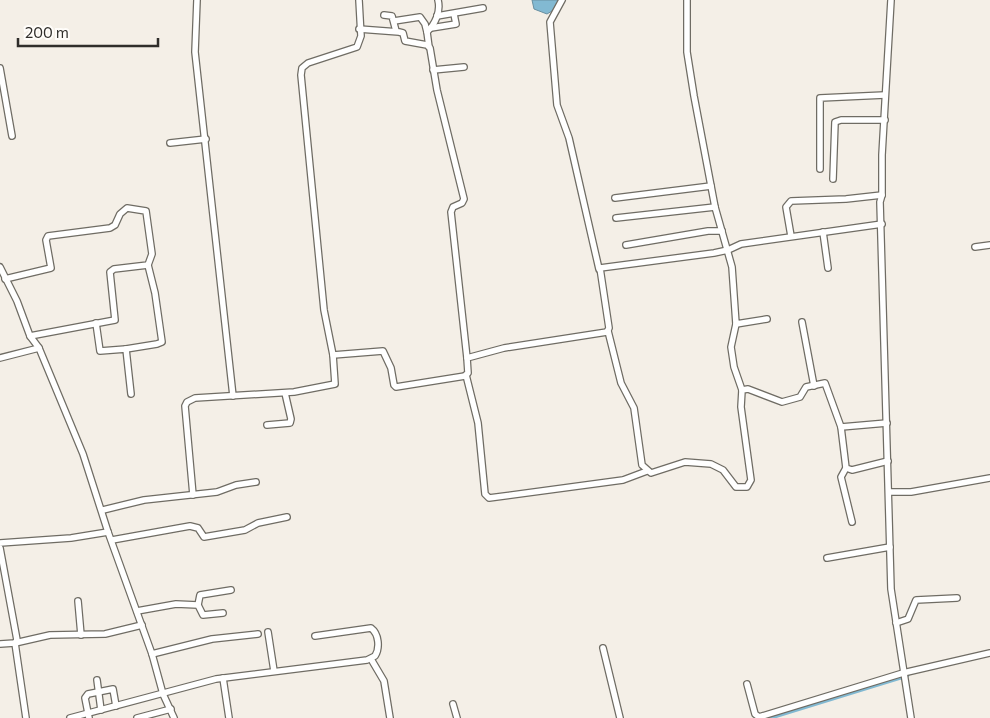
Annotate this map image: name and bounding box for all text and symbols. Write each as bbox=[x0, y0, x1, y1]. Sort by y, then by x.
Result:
scale bar bbox=[18, 15, 158, 47]
text: 200 m bbox=[25, 23, 69, 41]

